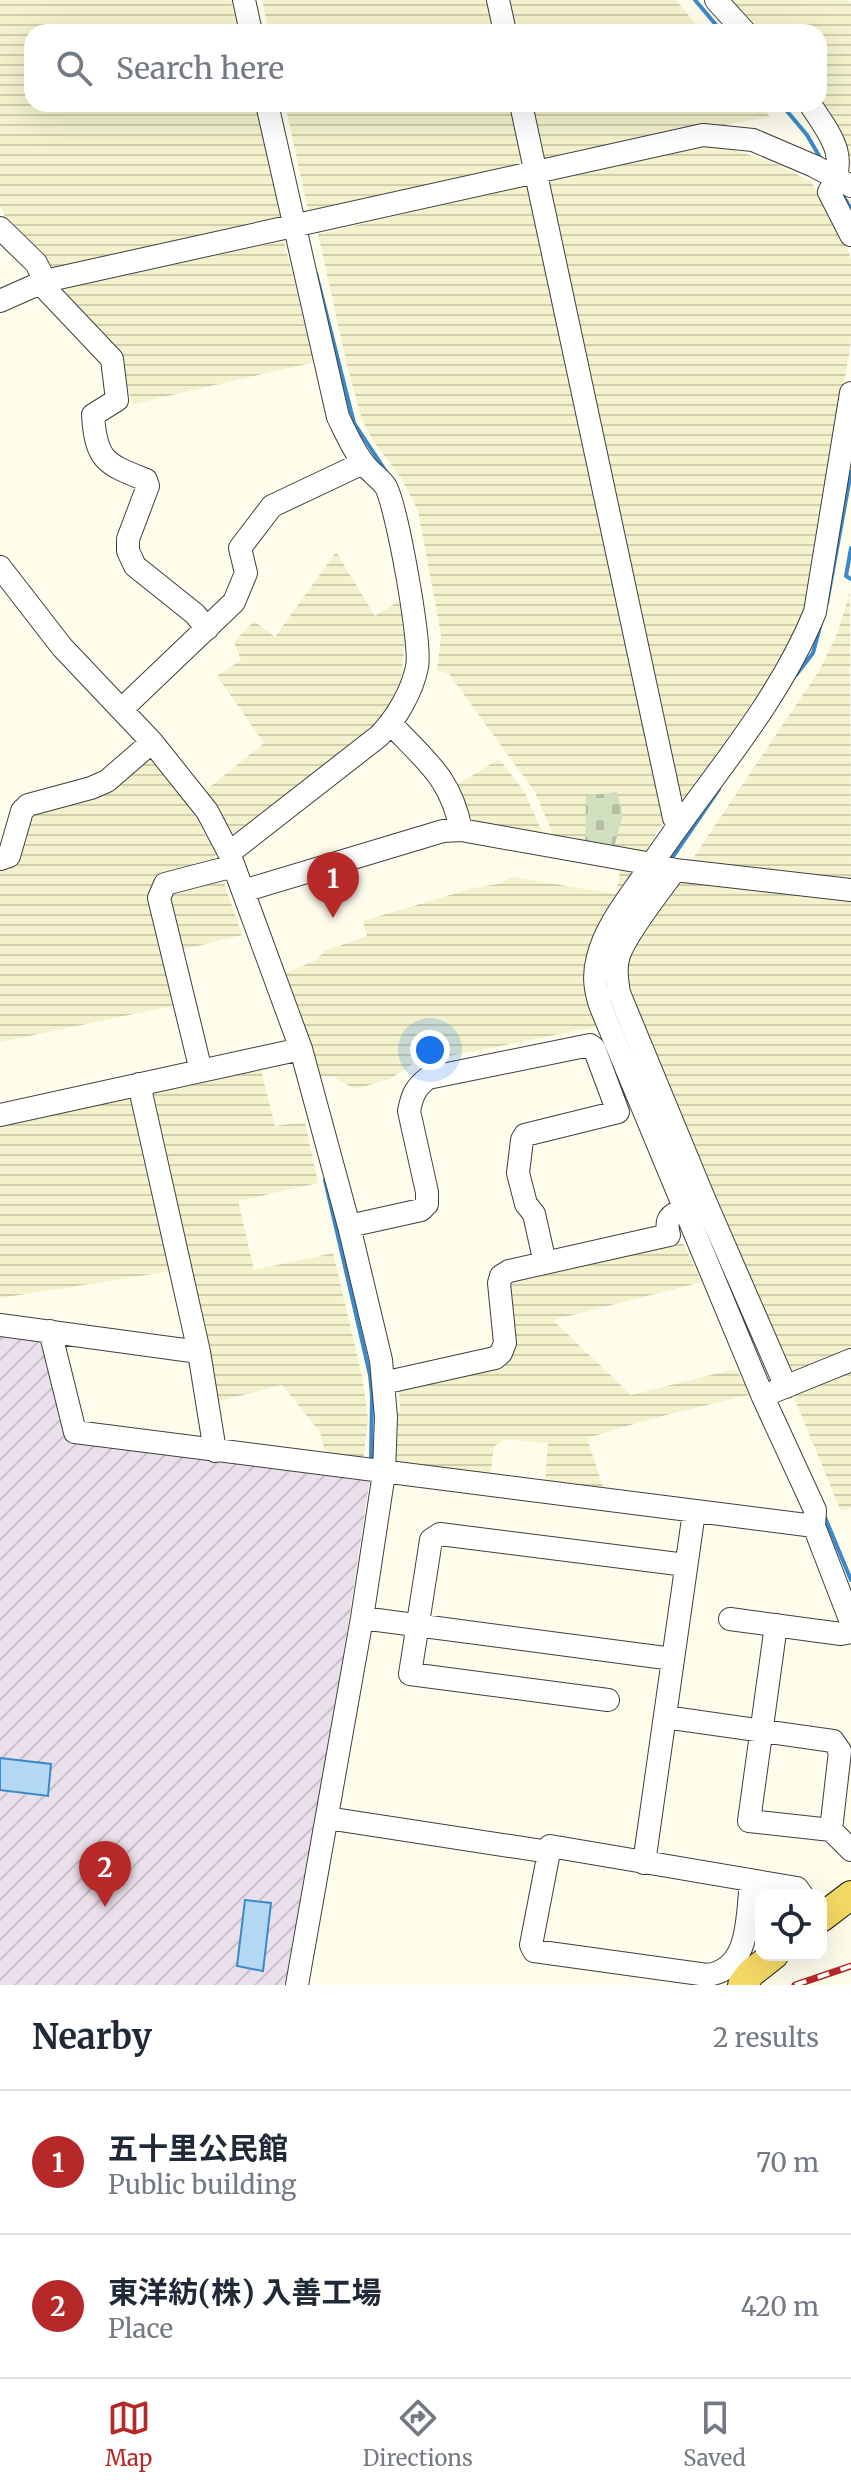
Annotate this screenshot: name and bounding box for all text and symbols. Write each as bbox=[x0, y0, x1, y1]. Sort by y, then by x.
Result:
search box bbox=[24, 24, 827, 112]
icon: search bbox=[52, 46, 96, 90]
text: Search here bbox=[116, 49, 284, 87]
pin: 1 bbox=[307, 852, 359, 918]
your location bbox=[410, 1030, 450, 1070]
pin: 2 bbox=[79, 1841, 131, 1907]
map controls bbox=[755, 1889, 827, 1961]
button: locate bbox=[755, 1889, 827, 1961]
text: Nearby bbox=[32, 2016, 152, 2058]
text: 2 results bbox=[713, 2021, 819, 2054]
text: 五十里公民館 bbox=[108, 2129, 288, 2167]
text: 1 bbox=[52, 2146, 64, 2179]
text: 70 m bbox=[756, 2146, 819, 2179]
text: Public building bbox=[108, 2168, 297, 2201]
text: 東洋紡(株) 入善工場 bbox=[108, 2273, 382, 2311]
text: 2 bbox=[50, 2290, 66, 2323]
text: 420 m bbox=[741, 2290, 819, 2323]
text: Place bbox=[108, 2312, 173, 2345]
tab: Map bbox=[105, 2396, 152, 2472]
tab: Directions bbox=[363, 2396, 473, 2472]
tab: Saved bbox=[683, 2396, 746, 2472]

